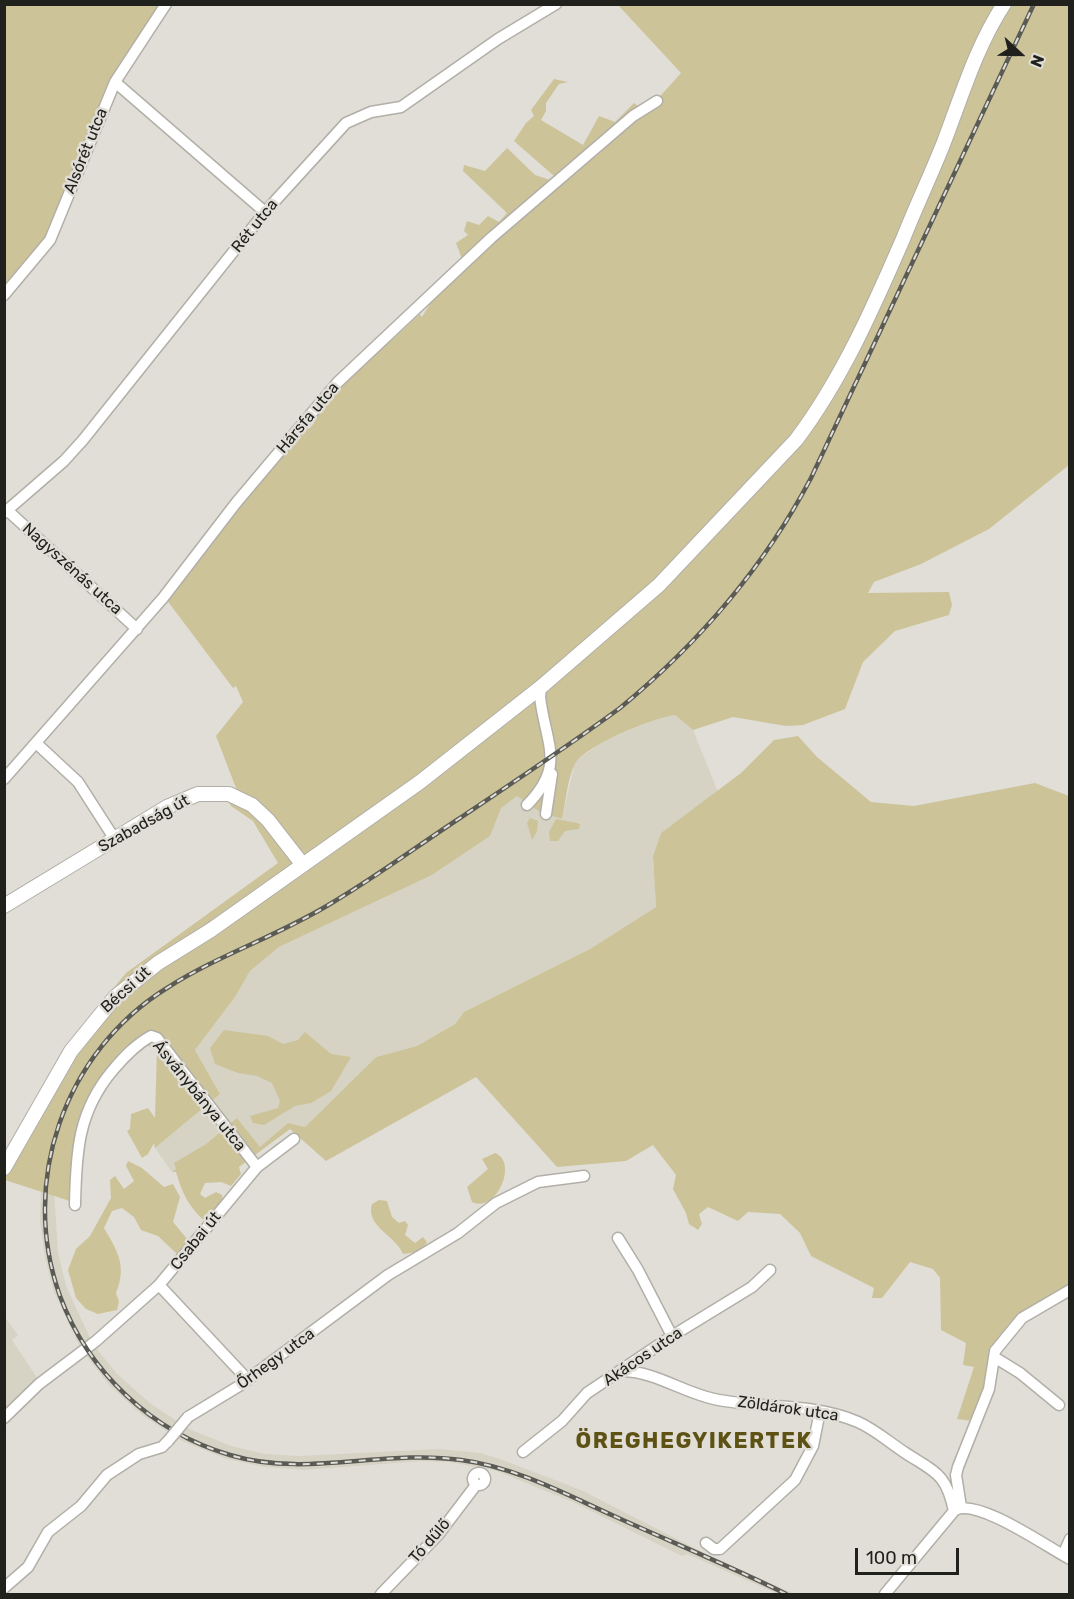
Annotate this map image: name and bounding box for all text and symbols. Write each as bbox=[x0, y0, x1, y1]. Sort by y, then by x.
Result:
north arrow bbox=[990, 24, 1050, 84]
text: N bbox=[1026, 52, 1048, 70]
street label: Alsórét utca bbox=[60, 105, 112, 197]
street label: Rét utca bbox=[228, 195, 282, 257]
street label: Hársfa utca bbox=[273, 379, 343, 457]
street label: Nagyszénás utca bbox=[18, 519, 126, 619]
street label: Szabadság út bbox=[95, 791, 193, 857]
street label: Bécsi út bbox=[97, 963, 155, 1017]
street label: Ásványbánya utca bbox=[148, 1037, 250, 1155]
street label: Csabai út bbox=[167, 1208, 225, 1274]
street label: Őrhegy utca bbox=[233, 1324, 319, 1394]
street label: Akácos utca bbox=[600, 1324, 686, 1390]
street label: Zöldárok utca bbox=[736, 1392, 840, 1426]
district label: ÖREGHEGYIKERTEK bbox=[575, 1429, 813, 1455]
street label: Tó dűlő bbox=[405, 1515, 455, 1567]
scale bar bbox=[858, 1536, 962, 1574]
text: 100 m bbox=[866, 1547, 917, 1569]

